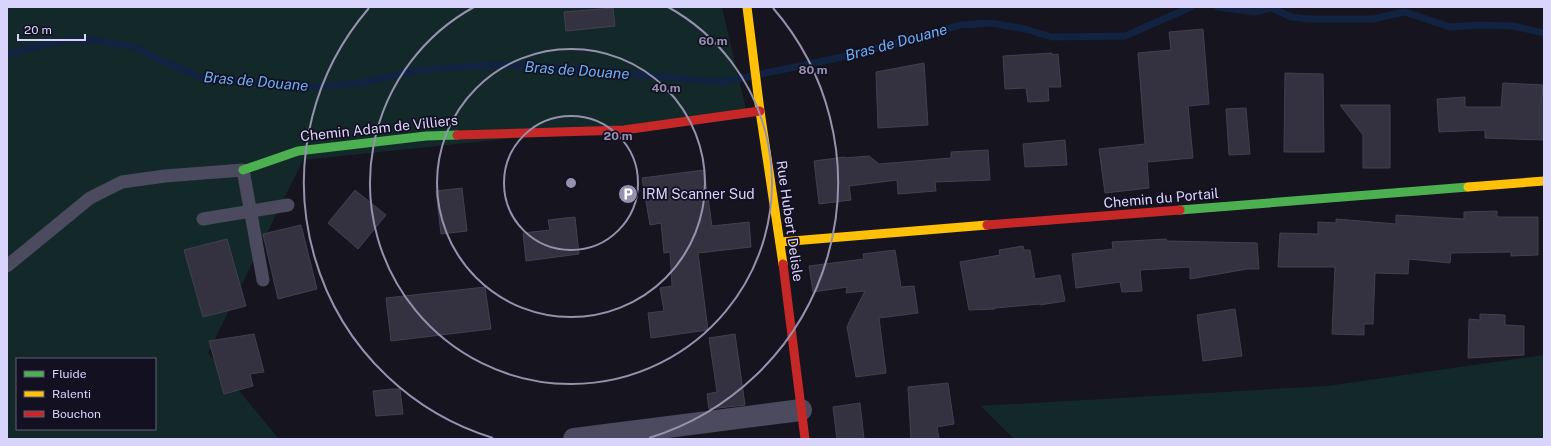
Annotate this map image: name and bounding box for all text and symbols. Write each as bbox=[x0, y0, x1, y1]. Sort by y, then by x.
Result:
scale bar bbox=[18, 16, 85, 42]
water label: Bras de Douane bbox=[843, 20, 949, 64]
text: 20 m bbox=[24, 23, 52, 37]
text: 60 m bbox=[698, 34, 728, 48]
water label: Bras de Douane bbox=[524, 58, 630, 82]
text: 80 m bbox=[798, 63, 828, 77]
water label: Bras de Douane bbox=[203, 68, 309, 94]
text: 40 m bbox=[651, 81, 681, 95]
street label: Chemin Adam de Villiers bbox=[299, 112, 459, 144]
text: 20 m bbox=[604, 129, 633, 143]
street label: Rue Hubert Delisle bbox=[774, 159, 806, 283]
centre of rings bbox=[564, 176, 578, 190]
parking icon: IRM Scanner Sud bbox=[617, 183, 639, 205]
street label: Chemin du Portail bbox=[1103, 185, 1219, 211]
place label: IRM Scanner Sud bbox=[642, 186, 755, 202]
legend bbox=[16, 358, 156, 430]
text: Fluide bbox=[52, 367, 87, 381]
text: Ralenti bbox=[52, 387, 91, 401]
text: Bouchon bbox=[52, 407, 101, 421]

